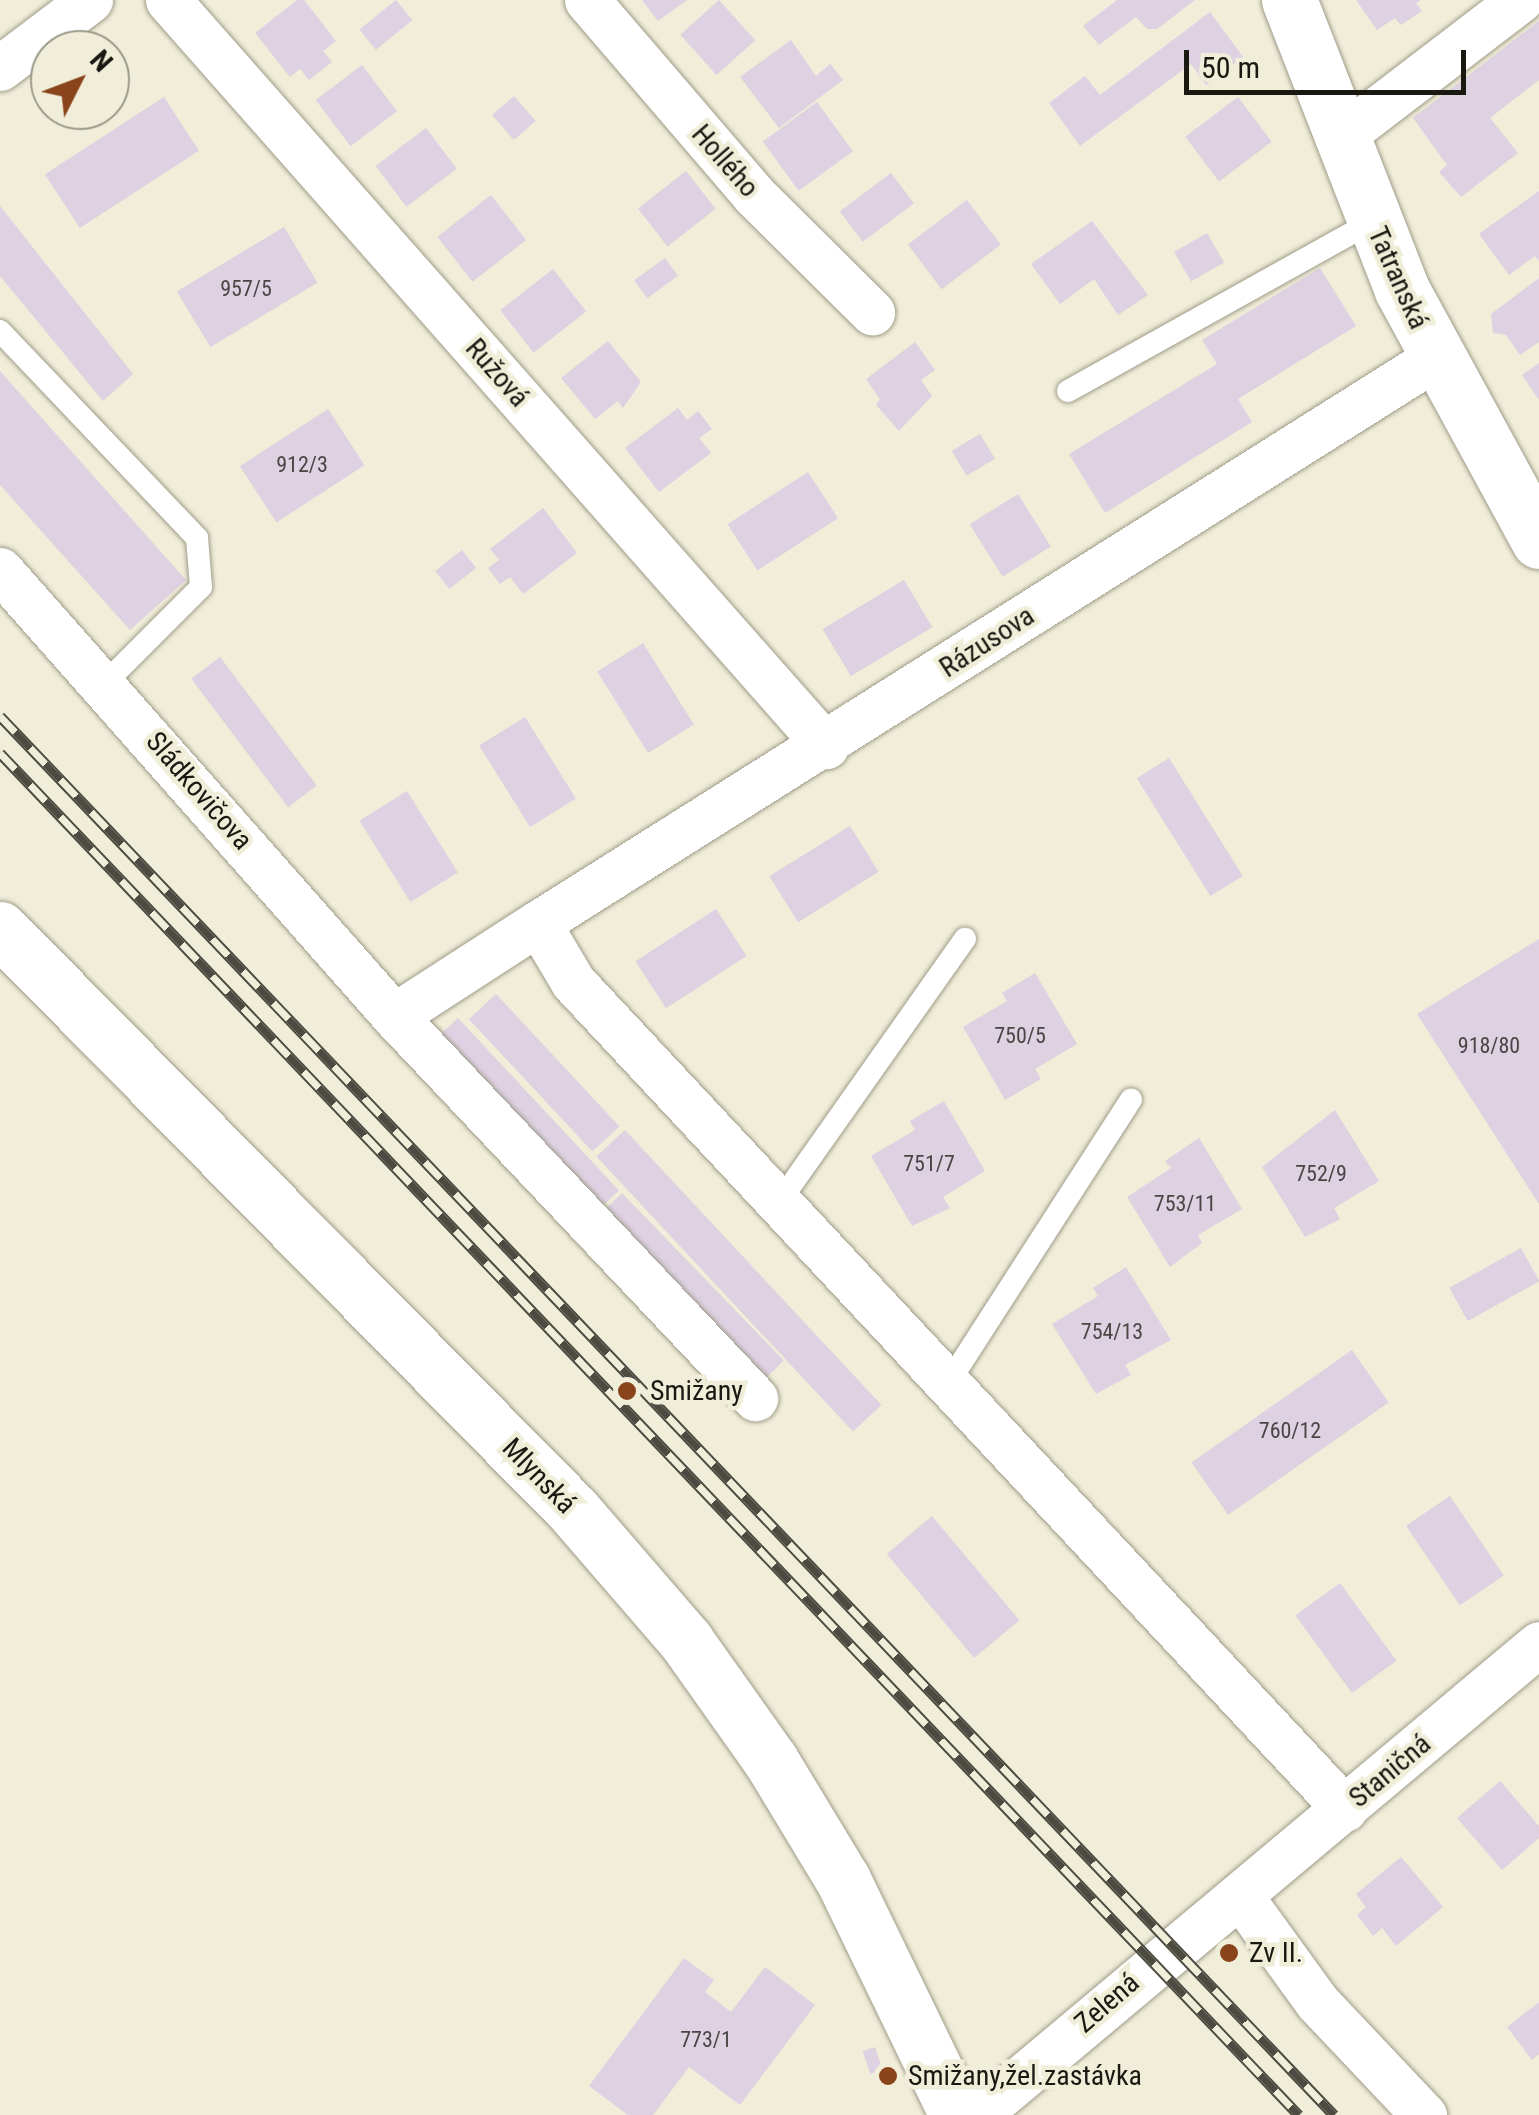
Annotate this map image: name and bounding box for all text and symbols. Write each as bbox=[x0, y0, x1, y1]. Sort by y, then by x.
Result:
north arrow bbox=[30, 30, 130, 130]
scale bar bbox=[1189, 30, 1472, 92]
text: N bbox=[83, 44, 119, 78]
text: 50 m bbox=[1201, 50, 1260, 85]
street label: Hollého bbox=[684, 118, 766, 204]
street label: Tatranská bbox=[1361, 222, 1435, 334]
house number: 957/5 bbox=[220, 276, 272, 302]
street label: Ružová bbox=[458, 332, 536, 414]
house number: 912/3 bbox=[276, 452, 328, 478]
street label: Rázusova bbox=[933, 599, 1041, 685]
street label: Sládkovičova bbox=[139, 725, 259, 857]
house number: 750/5 bbox=[994, 1023, 1046, 1049]
house number: 918/80 bbox=[1458, 1033, 1520, 1059]
house number: 751/7 bbox=[903, 1151, 955, 1177]
house number: 752/9 bbox=[1295, 1161, 1347, 1187]
house number: 753/11 bbox=[1154, 1191, 1216, 1217]
house number: 754/13 bbox=[1081, 1319, 1143, 1345]
place label: Smižany bbox=[650, 1374, 743, 1408]
marker: Smižany bbox=[614, 1378, 640, 1404]
house number: 760/12 bbox=[1259, 1418, 1321, 1444]
street label: Mlynská bbox=[495, 1431, 583, 1521]
street label: Staničná bbox=[1342, 1727, 1438, 1815]
place label: Zv II. bbox=[1249, 1936, 1303, 1970]
marker: Zv II. bbox=[1218, 1942, 1240, 1964]
street label: Zelená bbox=[1068, 1966, 1146, 2040]
house number: 773/1 bbox=[680, 2027, 732, 2053]
place label: Smižany,žel.zastávka bbox=[908, 2059, 1142, 2093]
marker: Smižany,žel.zastávka bbox=[877, 2065, 899, 2087]

